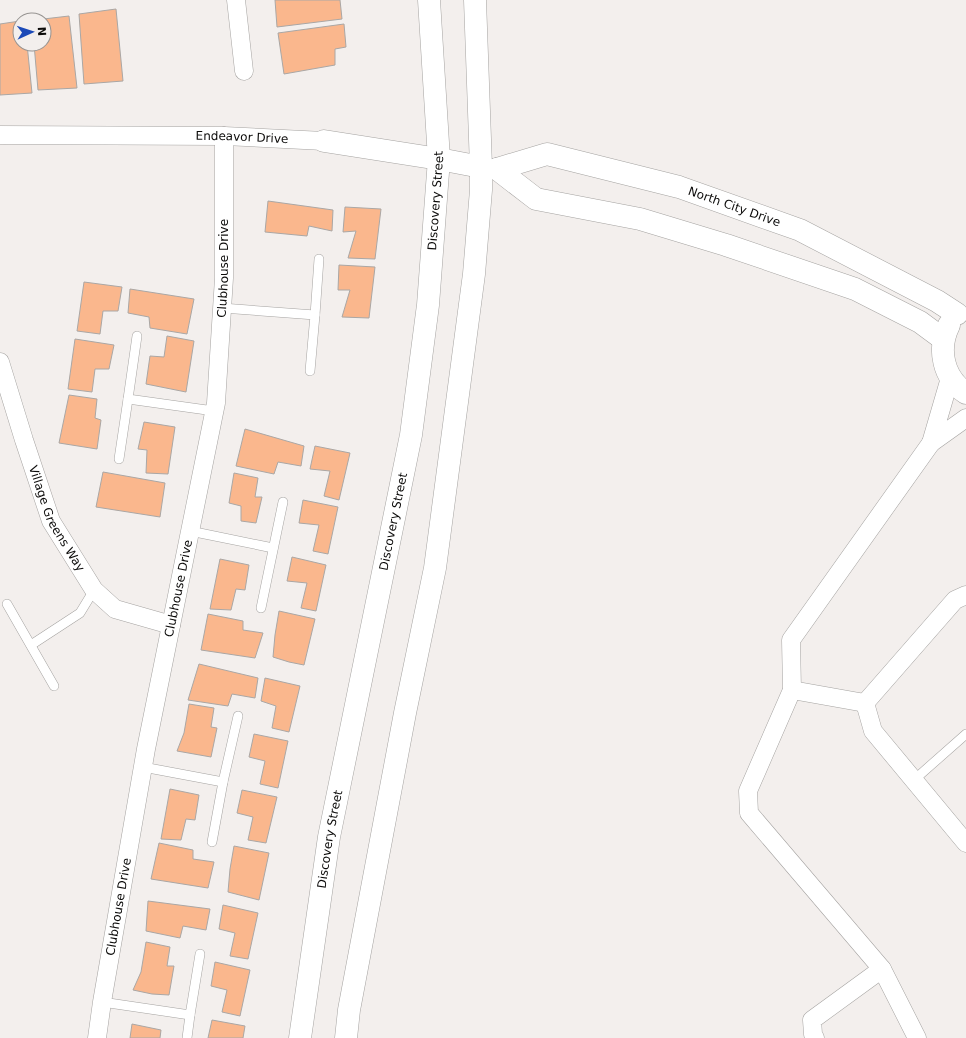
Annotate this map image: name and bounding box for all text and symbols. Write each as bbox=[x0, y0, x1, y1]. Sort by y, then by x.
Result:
north arrow bbox=[12, 12, 52, 52]
text: N bbox=[35, 27, 48, 36]
street label: Endeavor Drive bbox=[196, 129, 289, 146]
street label: Discovery Street bbox=[425, 150, 446, 251]
street label: North City Drive bbox=[686, 184, 782, 229]
street label: Clubhouse Drive bbox=[214, 219, 231, 318]
street label: Village Greens Way bbox=[26, 464, 88, 574]
street label: Discovery Street bbox=[377, 471, 410, 572]
street label: Clubhouse Drive bbox=[162, 538, 195, 638]
street label: Discovery Street bbox=[315, 789, 345, 889]
street label: Clubhouse Drive bbox=[103, 857, 134, 957]

